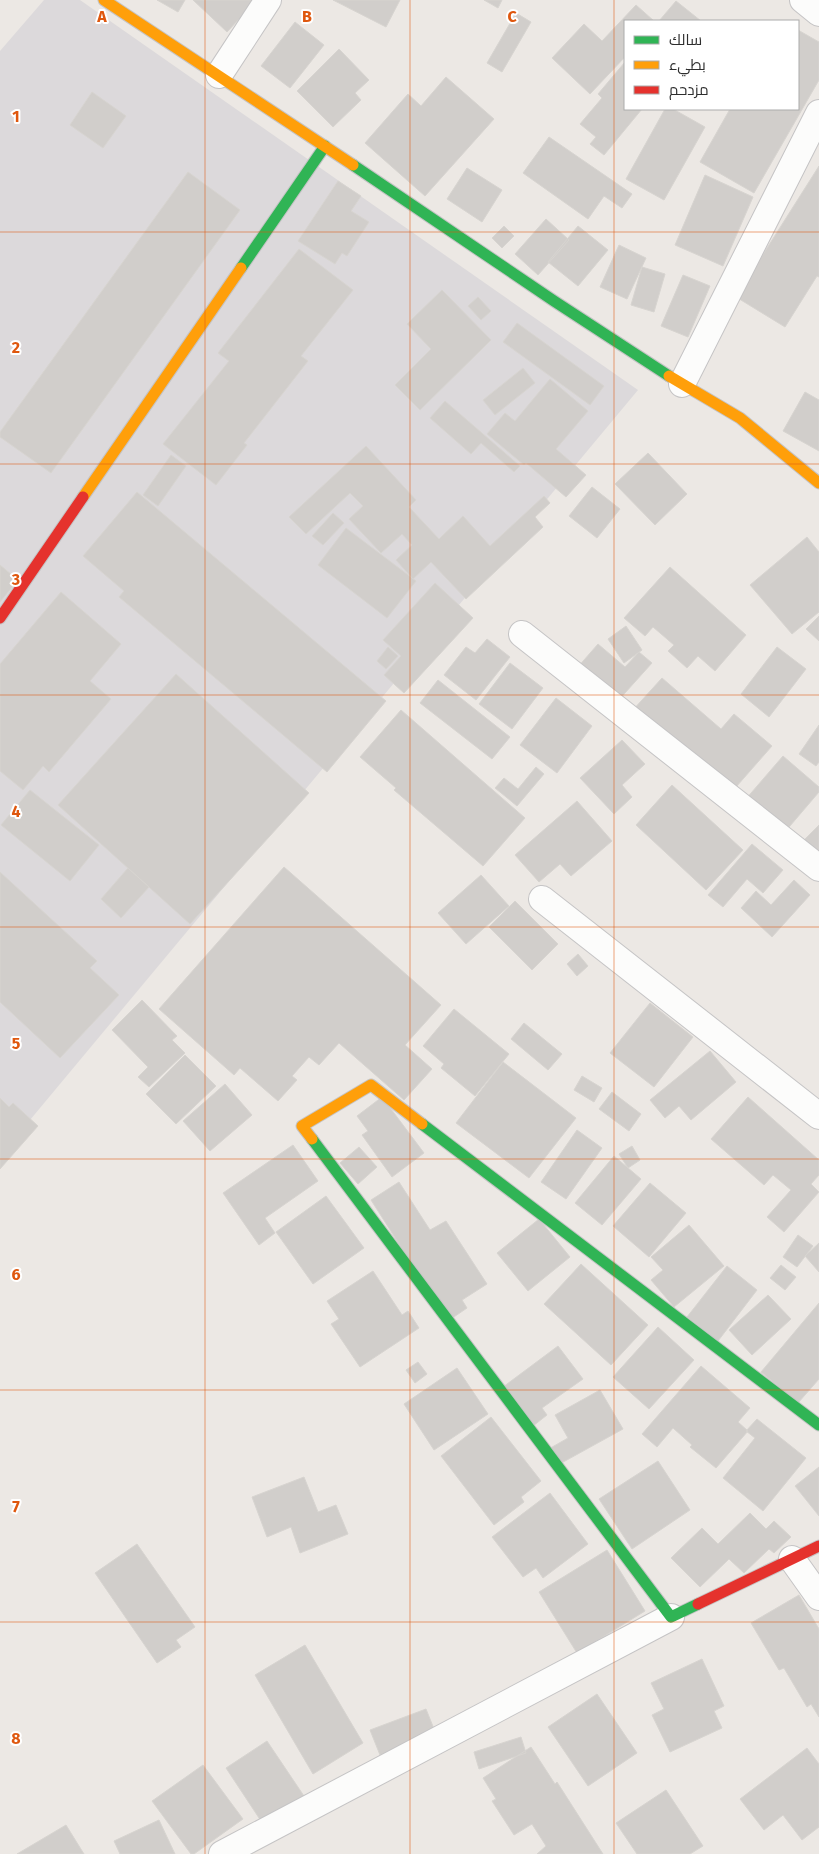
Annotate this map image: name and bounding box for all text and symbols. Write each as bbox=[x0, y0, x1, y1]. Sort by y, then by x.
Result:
text: A bbox=[96, 7, 107, 26]
text: B bbox=[302, 7, 312, 26]
text: C bbox=[507, 7, 517, 26]
legend bbox=[624, 20, 799, 110]
text: سالك bbox=[669, 31, 702, 49]
text: بطيء bbox=[669, 56, 706, 77]
text: مزدحم bbox=[669, 81, 709, 100]
text: 1 bbox=[12, 107, 20, 126]
text: 2 bbox=[12, 338, 20, 357]
text: 3 bbox=[11, 570, 20, 589]
text: 4 bbox=[11, 802, 21, 821]
text: 5 bbox=[12, 1034, 21, 1053]
text: 6 bbox=[11, 1265, 21, 1284]
text: 7 bbox=[12, 1497, 20, 1516]
text: 8 bbox=[11, 1729, 21, 1748]

